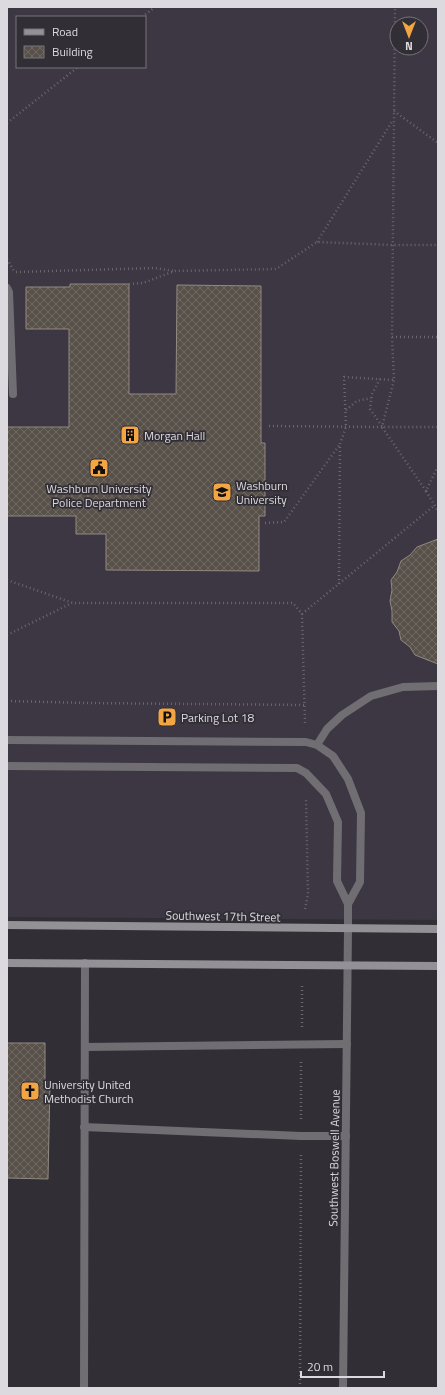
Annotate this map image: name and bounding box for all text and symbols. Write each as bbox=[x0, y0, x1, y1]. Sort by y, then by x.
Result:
legend bbox=[16, 16, 146, 68]
north arrow bbox=[389, 16, 429, 56]
text: Road bbox=[52, 22, 78, 41]
text: N bbox=[405, 38, 413, 54]
text: Building bbox=[52, 42, 93, 61]
building icon: Morgan Hall bbox=[119, 424, 141, 446]
place label: Morgan Hall bbox=[144, 426, 205, 445]
public building icon: Washburn University Police Department bbox=[88, 457, 110, 479]
place label: Washburn University bbox=[236, 476, 288, 509]
place label: Washburn University Police Department bbox=[46, 479, 152, 512]
school or university icon: Washburn University bbox=[211, 481, 233, 503]
parking icon: Parking Lot 18 bbox=[156, 706, 178, 728]
place label: Parking Lot 18 bbox=[181, 708, 254, 727]
street label: Southwest 17th Street bbox=[165, 905, 281, 927]
place label: University United Methodist Church bbox=[44, 1075, 134, 1108]
church icon: University United Methodist Church bbox=[19, 1080, 41, 1102]
street label: Southwest Boswell Avenue bbox=[323, 1089, 345, 1227]
scale bar bbox=[301, 1353, 384, 1379]
text: 20 m bbox=[307, 1357, 333, 1376]

